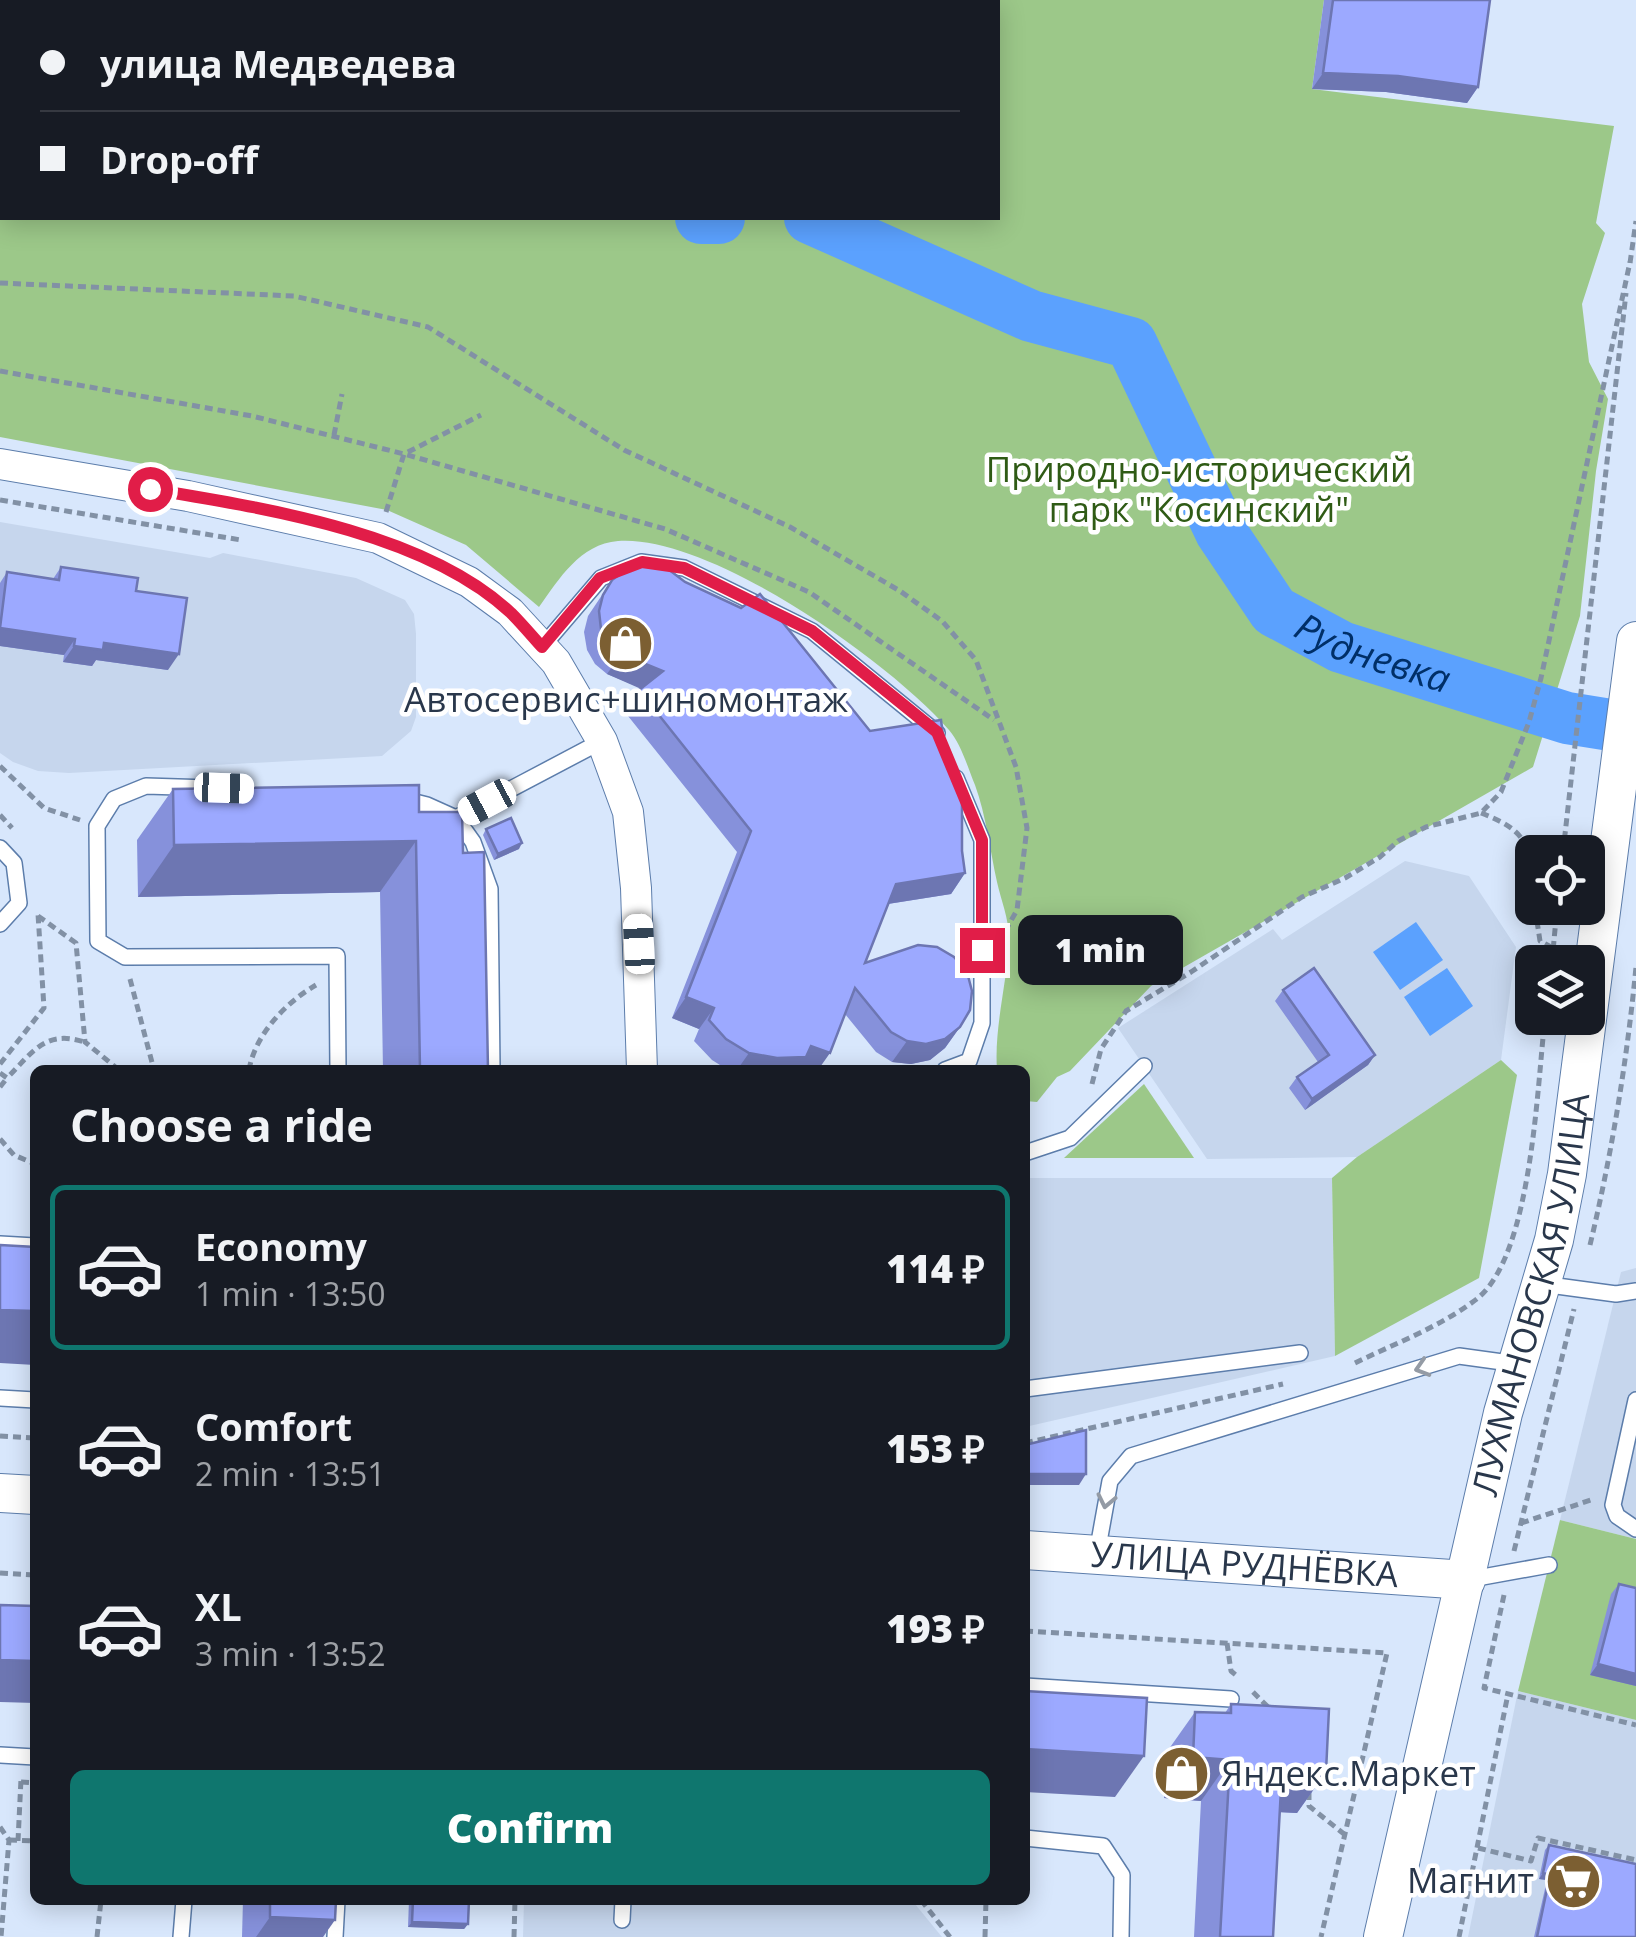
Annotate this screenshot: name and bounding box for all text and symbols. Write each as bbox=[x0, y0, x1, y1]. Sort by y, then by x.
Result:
text: улица Медведева bbox=[100, 37, 457, 89]
text: Drop-off bbox=[100, 133, 258, 185]
park label: Природно-исторический парк "Косинский" bbox=[986, 445, 1412, 532]
route start bbox=[128, 467, 173, 512]
water label: Рудневка bbox=[1287, 599, 1457, 704]
shop icon: Автосервис+шиномонтаж bbox=[596, 614, 656, 674]
place label: Автосервис+шиномонтаж bbox=[404, 675, 848, 722]
car bbox=[193, 772, 255, 804]
car bbox=[453, 775, 521, 829]
map controls bbox=[1515, 835, 1605, 1035]
button: locate bbox=[1515, 835, 1605, 925]
car bbox=[622, 913, 656, 975]
callout: 1 min bbox=[1017, 915, 1182, 985]
route end bbox=[960, 928, 1005, 973]
text: 1 min bbox=[1055, 928, 1146, 971]
button: layers bbox=[1515, 945, 1605, 1035]
street label: ЛУХМАНОВСКАЯ УЛИЦА bbox=[1460, 1089, 1599, 1500]
text: Choose a ride bbox=[70, 1094, 373, 1155]
text: Economy bbox=[195, 1220, 367, 1272]
icon: car bbox=[75, 1223, 165, 1313]
text: 114 ₽ bbox=[886, 1242, 985, 1294]
text: 1 min · 13:50 bbox=[195, 1272, 386, 1315]
one-way arrow bbox=[1415, 1356, 1432, 1377]
text: Comfort bbox=[195, 1400, 352, 1452]
icon: car bbox=[75, 1403, 165, 1493]
text: 153 ₽ bbox=[886, 1422, 985, 1474]
text: 2 min · 13:51 bbox=[195, 1452, 386, 1495]
one-way arrow bbox=[1096, 1492, 1117, 1509]
street label: УЛИЦА РУДНЁВКА bbox=[1089, 1530, 1401, 1597]
text: XL bbox=[195, 1580, 242, 1632]
icon: car bbox=[75, 1583, 165, 1673]
text: 193 ₽ bbox=[886, 1602, 985, 1654]
text: 3 min · 13:52 bbox=[195, 1632, 386, 1675]
shop icon: Яндекс.Маркет bbox=[1152, 1744, 1212, 1804]
place label: Яндекс.Маркет bbox=[1221, 1749, 1476, 1796]
button: Confirm bbox=[70, 1770, 990, 1885]
supermarket icon: Магнит bbox=[1543, 1851, 1603, 1911]
place label: Магнит bbox=[1407, 1856, 1534, 1903]

